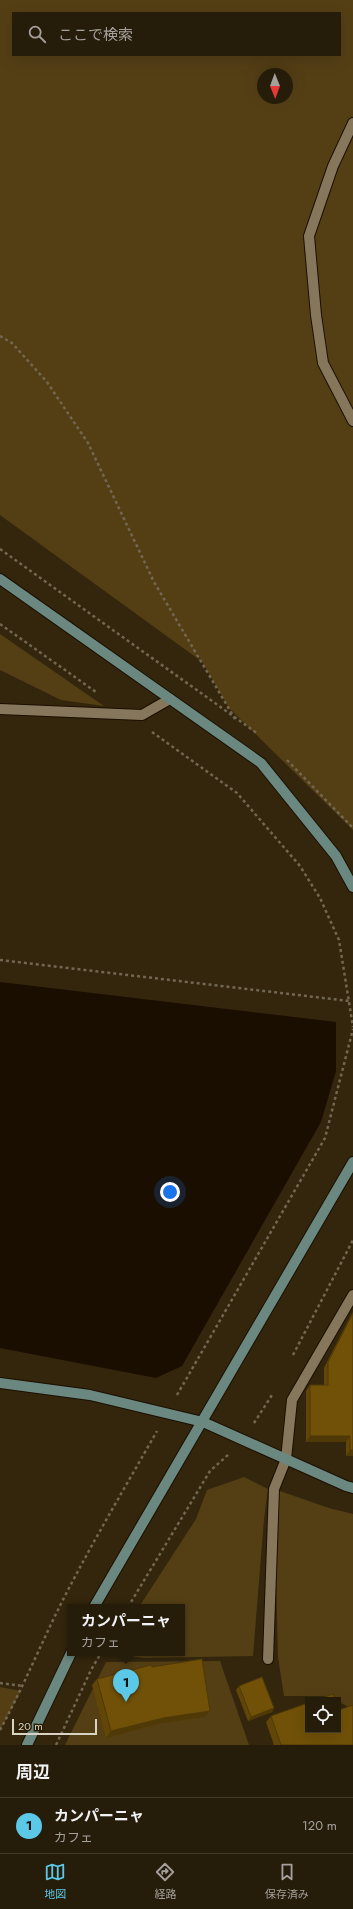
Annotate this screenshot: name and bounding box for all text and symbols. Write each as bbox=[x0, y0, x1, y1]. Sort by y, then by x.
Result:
search box bbox=[12, 12, 341, 56]
icon: search bbox=[26, 23, 48, 45]
text: ここで検索 bbox=[58, 24, 133, 46]
north arrow bbox=[257, 68, 293, 104]
your location bbox=[160, 1182, 180, 1202]
popup bbox=[67, 1604, 185, 1656]
text: カンパーニャ bbox=[81, 1610, 171, 1632]
text: カフェ bbox=[81, 1633, 120, 1652]
pin: 1 bbox=[113, 1669, 139, 1702]
map controls bbox=[305, 1697, 341, 1733]
button: locate bbox=[305, 1697, 341, 1733]
scale bar bbox=[12, 1717, 97, 1736]
text: 20 m bbox=[18, 1718, 43, 1734]
text: 周辺 bbox=[16, 1760, 50, 1784]
text: カンパーニャ bbox=[54, 1805, 144, 1827]
text: 1 bbox=[26, 1816, 32, 1835]
text: 120 m bbox=[302, 1816, 337, 1835]
text: カフェ bbox=[54, 1828, 93, 1847]
tab: 地図 bbox=[44, 1861, 66, 1902]
tab: 経路 bbox=[154, 1861, 176, 1902]
tab: 保存済み bbox=[265, 1861, 309, 1902]

